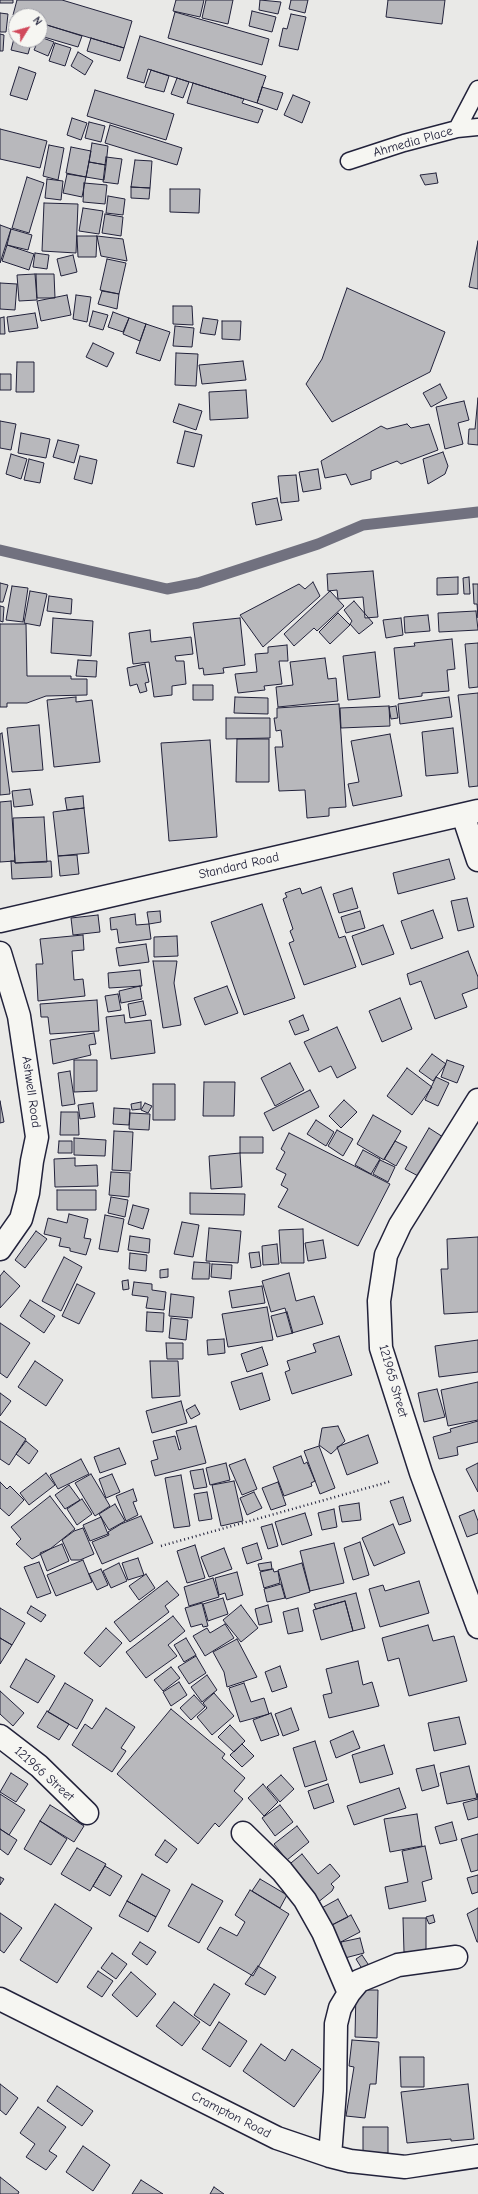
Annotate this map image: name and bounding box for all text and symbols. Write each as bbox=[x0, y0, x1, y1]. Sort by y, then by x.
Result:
north arrow bbox=[8, 8, 48, 48]
text: N bbox=[30, 14, 45, 28]
street label: Ahmedia Place bbox=[371, 123, 455, 161]
street label: Standard Road bbox=[197, 849, 281, 883]
street label: Ashwell Road bbox=[18, 1055, 44, 1129]
street label: 121965 Street bbox=[375, 1343, 411, 1419]
street label: 121966 Street bbox=[11, 1743, 77, 1805]
street label: Crampton Road bbox=[189, 2088, 273, 2142]

